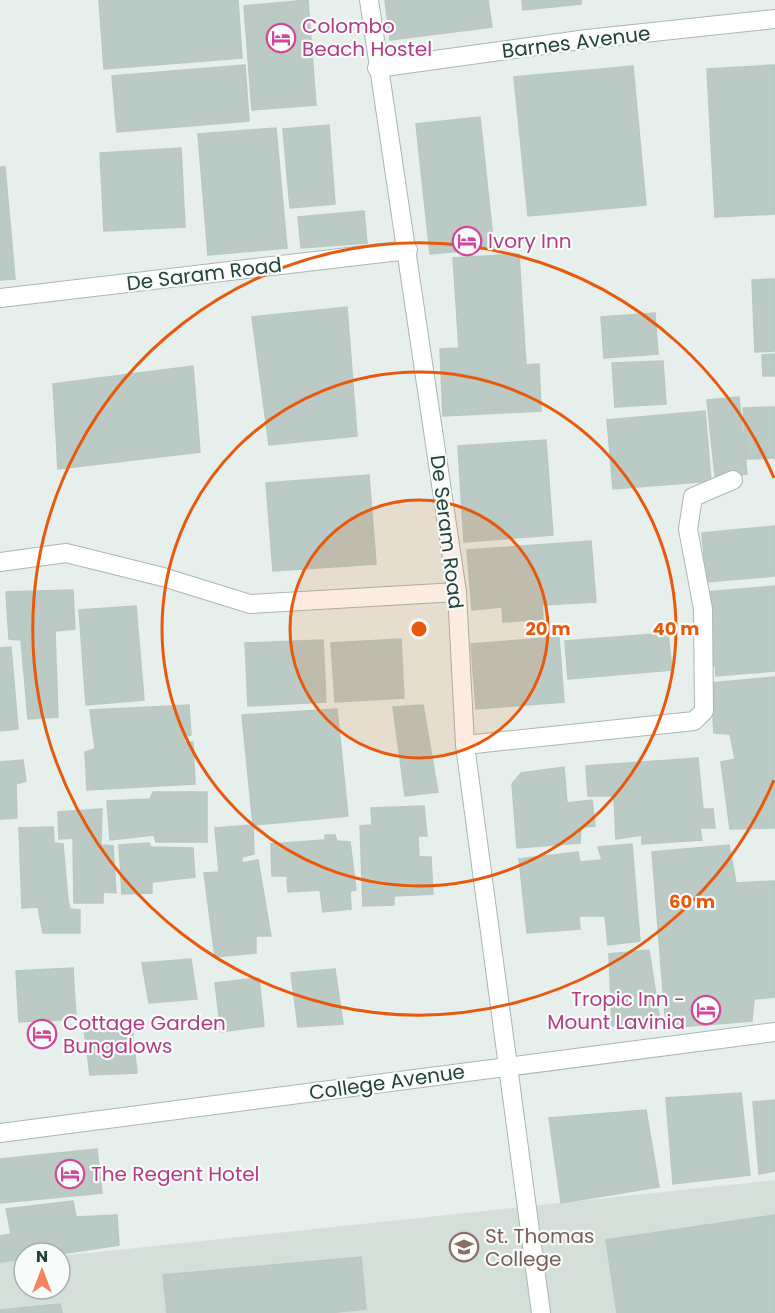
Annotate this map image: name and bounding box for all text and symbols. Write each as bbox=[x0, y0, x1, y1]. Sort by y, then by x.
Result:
place label: Colombo Beach Hostel bbox=[302, 12, 432, 63]
street label: Barnes Avenue bbox=[500, 19, 652, 65]
hotel icon: Colombo Beach Hostel bbox=[265, 22, 297, 54]
hotel icon: Ivory Inn bbox=[451, 225, 483, 257]
place label: Ivory Inn bbox=[488, 227, 572, 255]
street label: De Saram Road bbox=[125, 251, 283, 297]
street label: De Seram Road bbox=[424, 453, 470, 611]
text: 20 m bbox=[526, 616, 570, 641]
text: 40 m bbox=[653, 616, 699, 641]
centre of rings bbox=[409, 619, 429, 639]
text: 60 m bbox=[669, 889, 715, 914]
place label: Tropic Inn - Mount Lavinia bbox=[547, 985, 685, 1036]
hotel icon: Tropic Inn - Mount Lavinia bbox=[690, 994, 722, 1026]
place label: Cottage Garden Bungalows bbox=[63, 1009, 226, 1060]
hotel icon: Cottage Garden Bungalows bbox=[26, 1018, 58, 1050]
street label: College Avenue bbox=[307, 1057, 467, 1107]
hotel icon: The Regent Hotel bbox=[54, 1158, 86, 1190]
place label: The Regent Hotel bbox=[91, 1160, 260, 1188]
place label: St. Thomas College bbox=[485, 1222, 595, 1273]
school or university icon: St. Thomas College bbox=[448, 1231, 480, 1263]
north arrow bbox=[12, 1241, 72, 1301]
text: N bbox=[36, 1245, 48, 1268]

